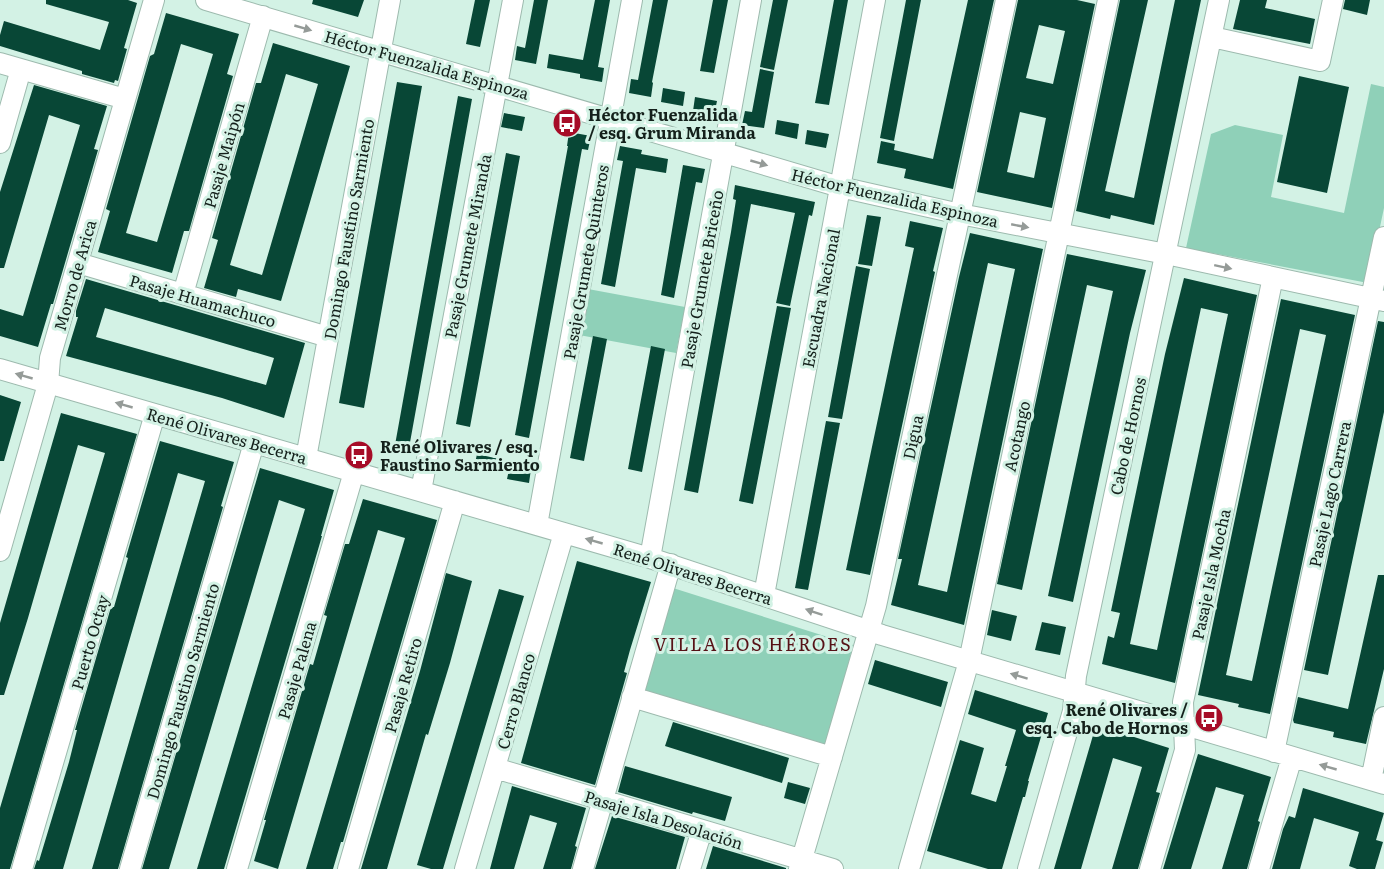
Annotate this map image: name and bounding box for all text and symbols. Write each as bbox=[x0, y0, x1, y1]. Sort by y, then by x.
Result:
street label: Héctor Fuenzalida Espinoza bbox=[322, 23, 532, 105]
one-way arrow bbox=[294, 24, 312, 33]
street label: Pasaje Maipón bbox=[196, 99, 250, 211]
place label: Héctor Fuenzalida / esq. Grum Miranda bbox=[588, 102, 756, 144]
bus stop icon: Héctor Fuenzalida / esq. Grum Miranda bbox=[551, 107, 583, 139]
street label: Domingo Faustino Sarmiento bbox=[317, 117, 379, 341]
street label: Pasaje Grumete Miranda bbox=[437, 151, 497, 340]
one-way arrow bbox=[750, 159, 768, 168]
street label: Héctor Fuenzalida Espinoza bbox=[789, 161, 1001, 233]
street label: Pasaje Grumete Quinteros bbox=[556, 163, 614, 361]
street label: Pasaje Grumete Briceño bbox=[673, 188, 729, 370]
street label: Morro de Arica bbox=[47, 216, 101, 333]
one-way arrow bbox=[1011, 222, 1030, 231]
street label: Escuadra Nacional bbox=[795, 226, 845, 370]
one-way arrow bbox=[1214, 262, 1232, 272]
street label: Pasaje Huamachuco bbox=[127, 268, 279, 332]
one-way arrow bbox=[15, 371, 33, 380]
street label: Cabo de Hornos bbox=[1103, 375, 1151, 497]
street label: Acotango bbox=[997, 398, 1035, 474]
one-way arrow bbox=[115, 400, 133, 409]
street label: René Olivares Becerra bbox=[144, 401, 310, 469]
street label: Digua bbox=[896, 412, 929, 462]
street label: Pasaje Lago Carrera bbox=[1302, 418, 1356, 569]
place label: René Olivares / esq. Faustino Sarmiento bbox=[380, 434, 540, 476]
bus stop icon: René Olivares / esq. Faustino Sarmiento bbox=[343, 439, 375, 471]
street label: Pasaje Isla Mocha bbox=[1184, 506, 1236, 642]
one-way arrow bbox=[585, 536, 603, 545]
street label: René Olivares Becerra bbox=[610, 536, 776, 610]
street label: Domingo Faustino Sarmiento bbox=[140, 580, 224, 802]
street label: Puerto Octay bbox=[64, 591, 114, 692]
one-way arrow bbox=[805, 607, 823, 617]
street label: Pasaje Palena bbox=[271, 618, 322, 722]
district label: VILLA LOS HÉROES bbox=[654, 630, 852, 657]
street label: Pasaje Retiro bbox=[377, 635, 427, 735]
street label: Cerro Blanco bbox=[490, 650, 540, 752]
one-way arrow bbox=[1010, 671, 1028, 680]
place label: René Olivares / esq. Cabo de Hornos bbox=[1025, 697, 1188, 739]
bus stop icon: René Olivares / esq. Cabo de Hornos bbox=[1193, 702, 1225, 734]
one-way arrow bbox=[1319, 762, 1337, 771]
street label: Pasaje Isla Desolación bbox=[582, 783, 747, 855]

